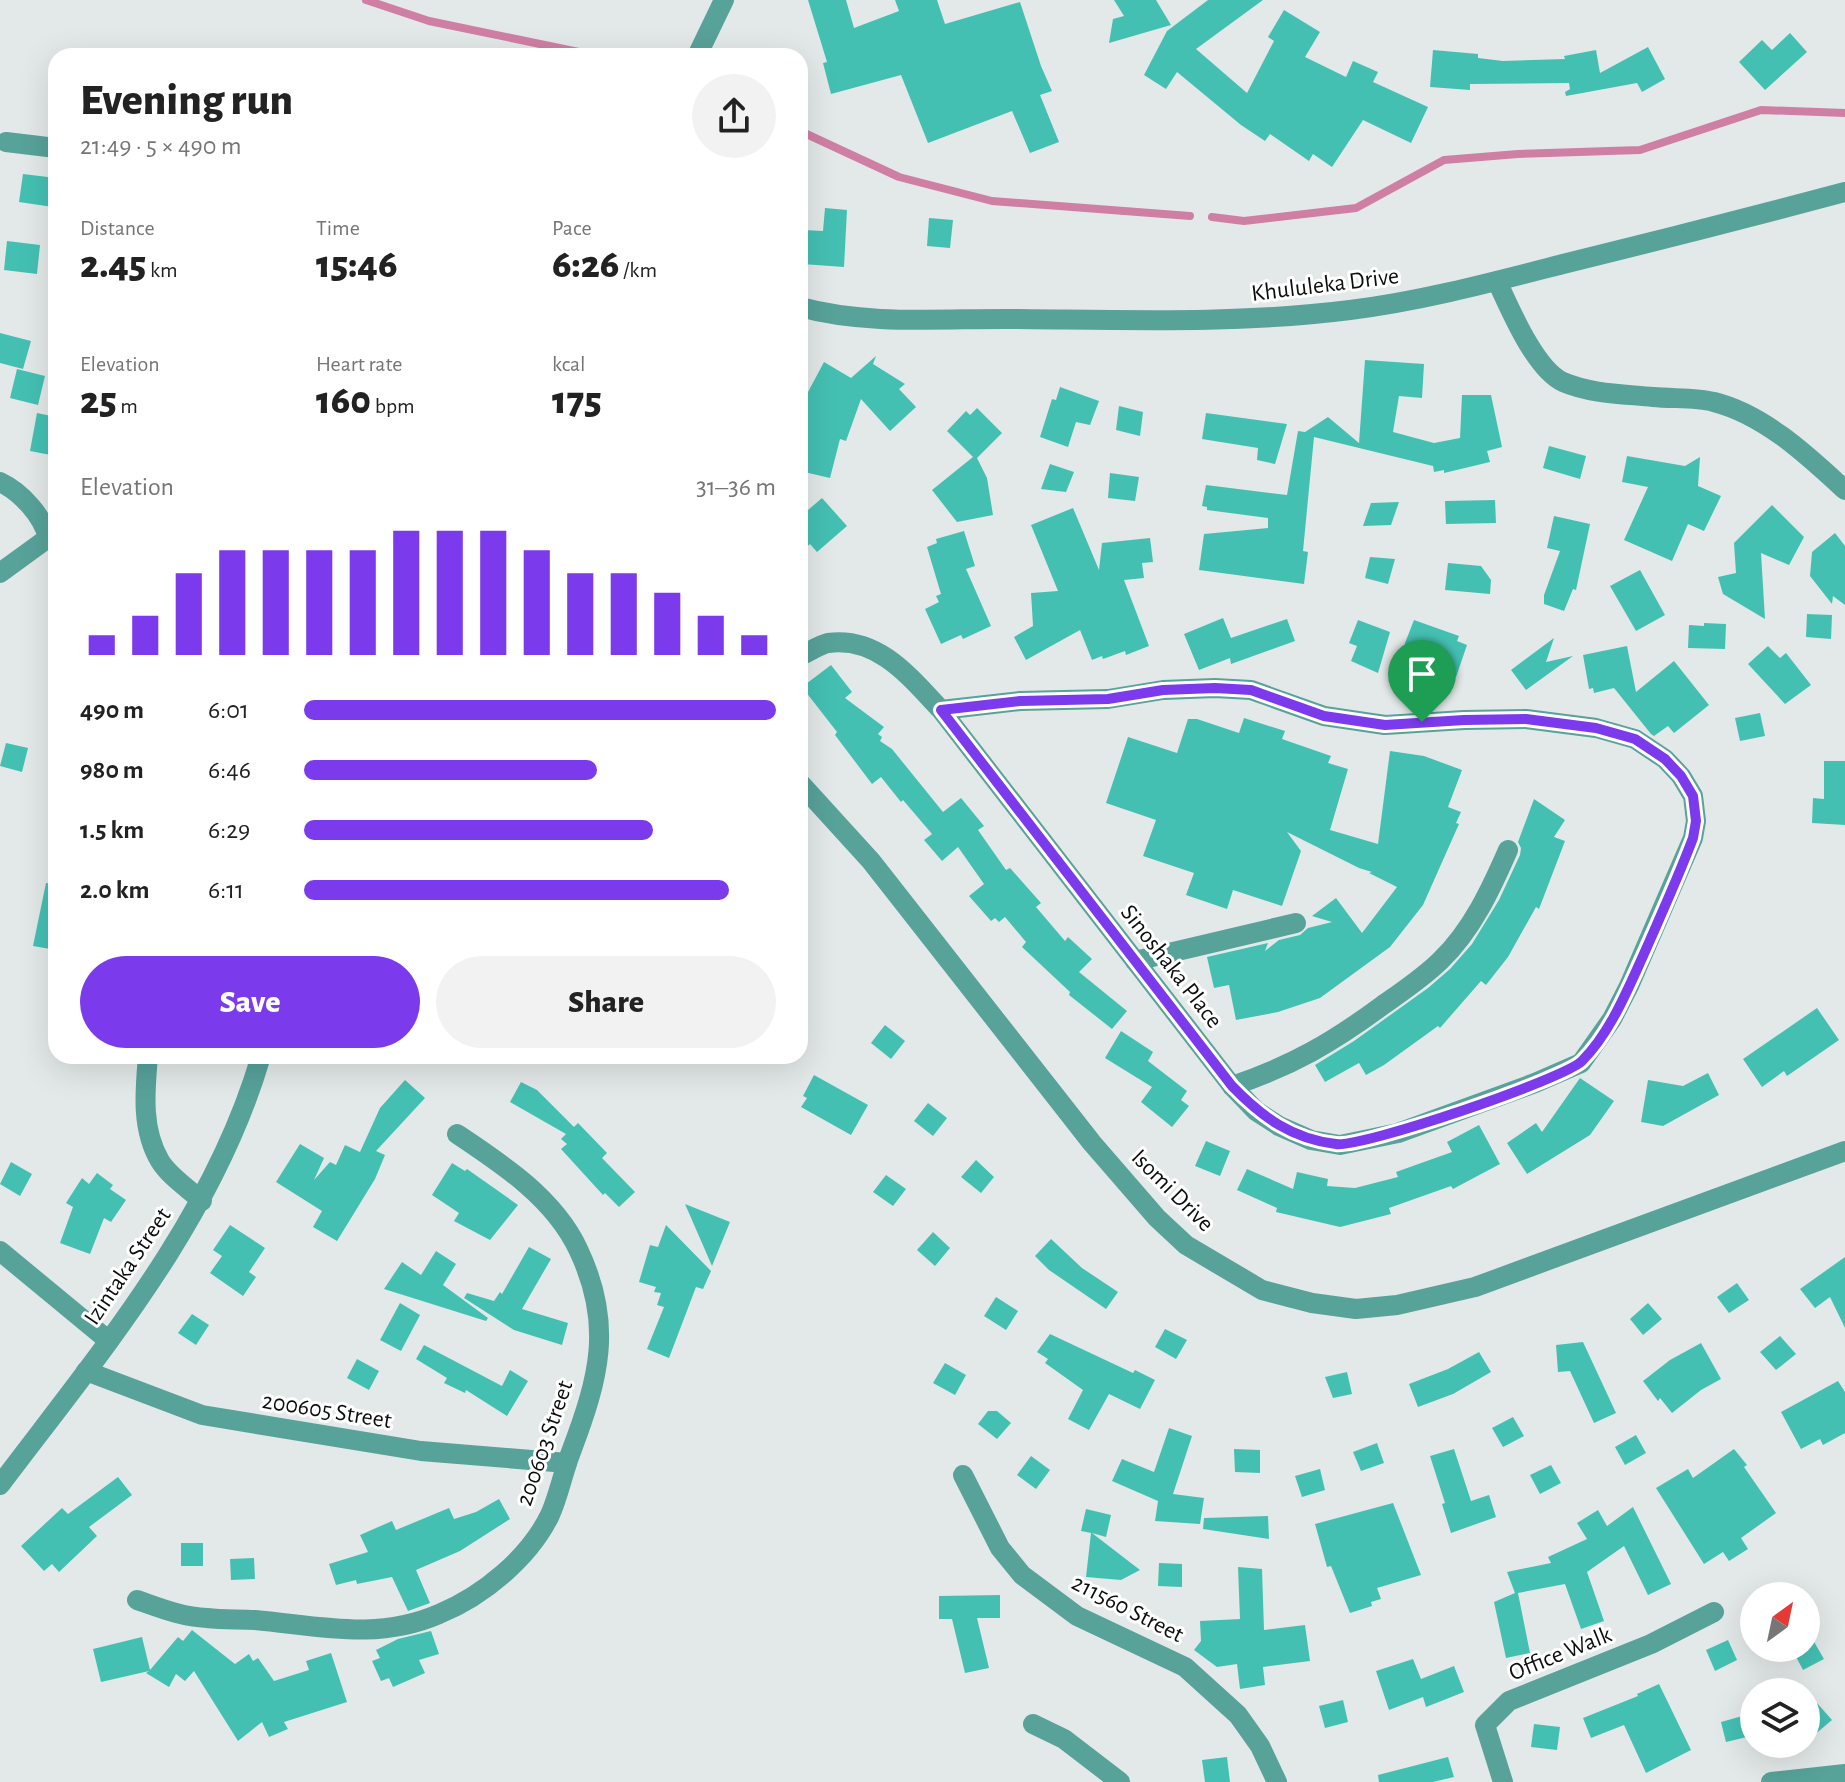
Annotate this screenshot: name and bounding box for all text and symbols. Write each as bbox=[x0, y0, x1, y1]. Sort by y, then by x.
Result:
button: share bbox=[692, 74, 776, 158]
text: Evening run bbox=[80, 79, 293, 123]
text: 21:49 · 5 × 490 m bbox=[80, 133, 241, 159]
text: Distance bbox=[80, 217, 155, 239]
text: Time bbox=[316, 217, 360, 239]
text: Pace bbox=[552, 217, 592, 239]
text: 2.45 bbox=[80, 245, 146, 285]
text: 15:46 bbox=[316, 245, 397, 285]
text: 6:26 bbox=[552, 245, 619, 285]
text: km bbox=[146, 259, 178, 281]
text: /km bbox=[619, 259, 657, 281]
street label: Khululeka Drive bbox=[1250, 264, 1400, 306]
text: Elevation bbox=[80, 353, 160, 375]
text: Heart rate bbox=[316, 353, 402, 375]
text: kcal bbox=[552, 353, 586, 375]
text: 25 bbox=[80, 381, 117, 421]
text: 160 bbox=[316, 381, 371, 421]
text: 175 bbox=[552, 381, 602, 421]
text: m bbox=[117, 395, 138, 417]
text: bpm bbox=[371, 395, 415, 417]
text: Elevation bbox=[80, 474, 174, 500]
text: 31–36 m bbox=[696, 474, 776, 500]
pin bbox=[1388, 640, 1456, 722]
icon: arrive bbox=[1400, 652, 1444, 696]
text: 490 m bbox=[80, 697, 144, 723]
text: 6:01 bbox=[208, 697, 249, 723]
text: 980 m bbox=[80, 757, 144, 783]
text: 6:46 bbox=[208, 757, 251, 783]
text: 1.5 km bbox=[80, 817, 144, 843]
text: 6:29 bbox=[208, 817, 250, 843]
text: 2.0 km bbox=[80, 877, 150, 903]
text: 6:11 bbox=[208, 877, 244, 903]
street label: Sinoshaka Place bbox=[1116, 901, 1227, 1033]
button: Save bbox=[80, 956, 420, 1048]
button: Share bbox=[436, 956, 776, 1048]
street label: Isomi Drive bbox=[1127, 1145, 1218, 1236]
street label: Izintaka Street bbox=[80, 1203, 176, 1329]
street label: 200603 Street bbox=[512, 1377, 578, 1509]
street label: 200605 Street bbox=[260, 1389, 394, 1433]
street label: 211560 Street bbox=[1068, 1571, 1188, 1647]
north arrow bbox=[1740, 1582, 1820, 1662]
map controls bbox=[1740, 1582, 1820, 1758]
street label: Office Walk bbox=[1506, 1623, 1615, 1685]
button: layers bbox=[1740, 1678, 1820, 1758]

